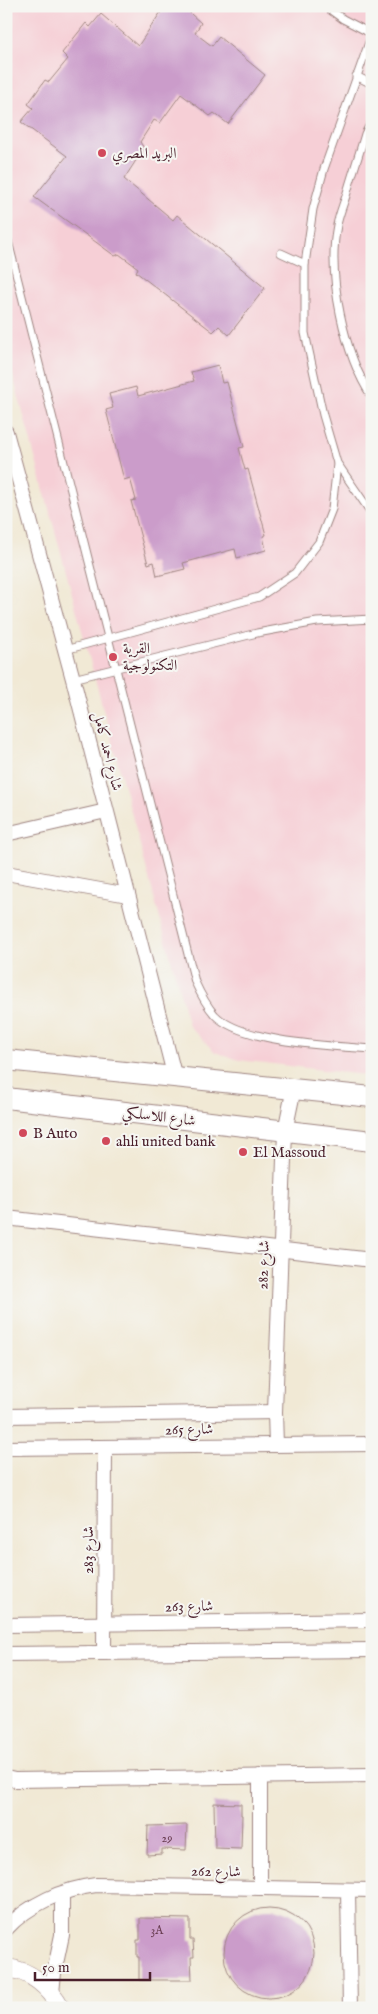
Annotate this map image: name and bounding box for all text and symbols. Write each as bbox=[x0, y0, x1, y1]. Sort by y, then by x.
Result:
place label: البريد المصري bbox=[112, 144, 176, 165]
marker: البريد المصري bbox=[96, 147, 108, 159]
place label: القرية التكنولوجية bbox=[123, 639, 177, 675]
marker: القرية التكنولوجية bbox=[107, 651, 119, 663]
street label: شارع احمد كامل bbox=[86, 710, 127, 793]
street label: شارع اللاسلكي bbox=[121, 1103, 197, 1134]
place label: B Auto bbox=[33, 1124, 77, 1143]
marker: B Auto bbox=[17, 1127, 29, 1139]
place label: ahli united bank bbox=[116, 1132, 216, 1151]
marker: ahli united bank bbox=[100, 1135, 112, 1147]
place label: El Massoud bbox=[253, 1143, 327, 1162]
marker: El Massoud bbox=[237, 1146, 249, 1158]
street label: شارع 282 bbox=[253, 1240, 277, 1290]
street label: شارع 265 bbox=[165, 1420, 213, 1442]
street label: شارع 283 bbox=[79, 1526, 101, 1574]
street label: شارع 263 bbox=[165, 1597, 213, 1619]
house number: 29 bbox=[162, 1831, 172, 1846]
street label: شارع 262 bbox=[191, 1862, 241, 1884]
house number: 3A bbox=[151, 1923, 164, 1938]
scale bar bbox=[35, 1949, 150, 1981]
text: 50 m bbox=[42, 1958, 70, 1977]

